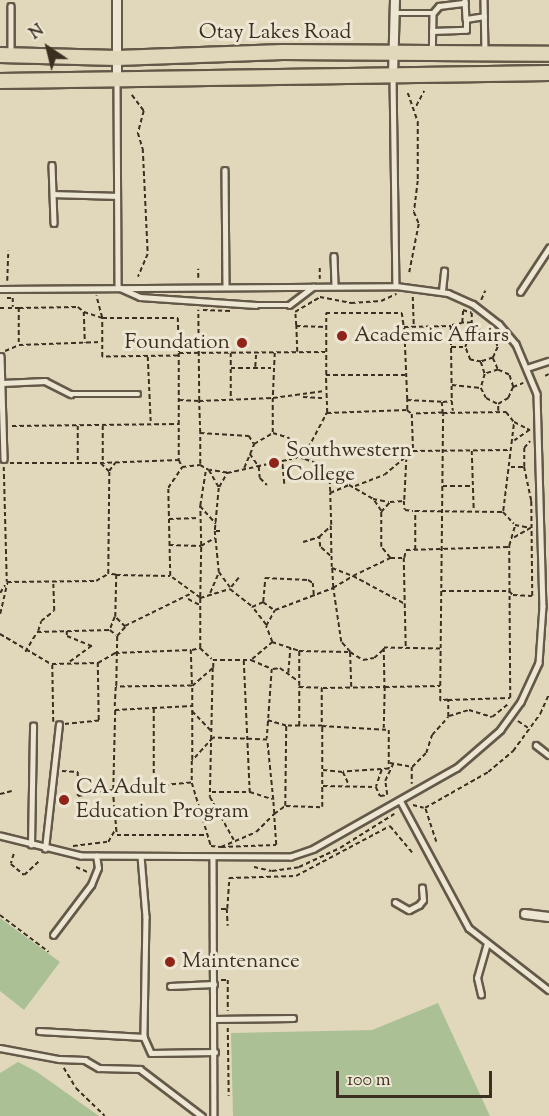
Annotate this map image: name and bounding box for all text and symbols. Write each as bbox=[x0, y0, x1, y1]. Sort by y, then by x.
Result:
north arrow bbox=[18, 18, 78, 78]
text: N bbox=[26, 20, 49, 46]
street label: Otay Lakes Road bbox=[199, 20, 351, 46]
place label: Academic Affairs bbox=[354, 323, 509, 349]
marker: Academic Affairs bbox=[335, 329, 349, 343]
place label: Foundation bbox=[125, 330, 230, 356]
marker: Foundation bbox=[235, 336, 249, 350]
place label: Southwestern College bbox=[286, 438, 412, 488]
marker: Southwestern College bbox=[267, 456, 281, 470]
place label: CA Adult Education Program bbox=[76, 775, 249, 825]
marker: CA Adult Education Program bbox=[57, 793, 71, 807]
place label: Maintenance bbox=[182, 949, 300, 975]
marker: Maintenance bbox=[163, 955, 177, 969]
scale bar bbox=[339, 1059, 495, 1097]
text: 100 m bbox=[347, 1068, 391, 1094]

